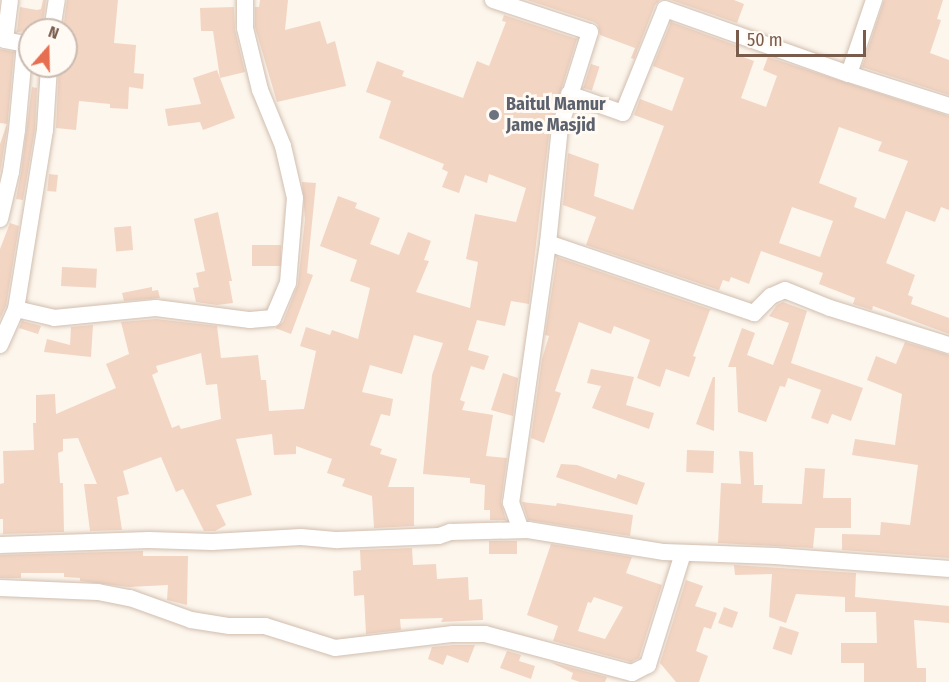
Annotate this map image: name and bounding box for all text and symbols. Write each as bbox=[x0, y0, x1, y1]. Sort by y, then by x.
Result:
north arrow bbox=[18, 18, 78, 78]
scale bar bbox=[739, 18, 870, 56]
text: N bbox=[46, 22, 61, 43]
text: 50 m bbox=[747, 29, 783, 51]
place label: Baitul Mamur Jame Masjid bbox=[506, 94, 606, 136]
marker: Baitul Mamur Jame Masjid bbox=[487, 108, 501, 122]

